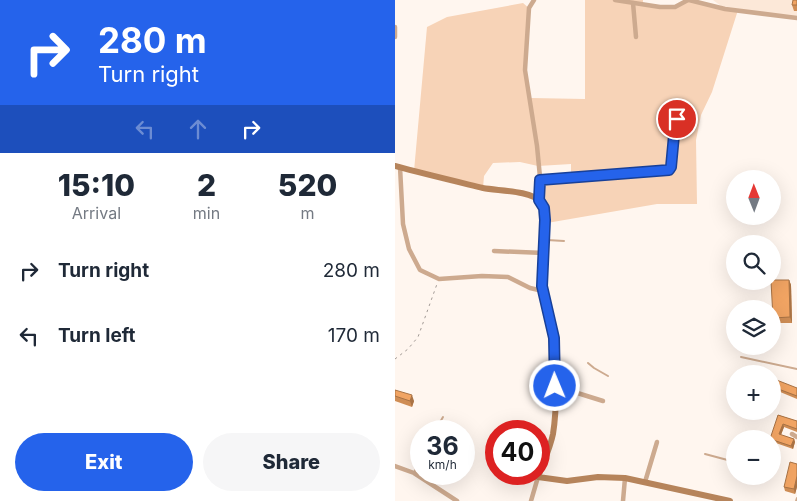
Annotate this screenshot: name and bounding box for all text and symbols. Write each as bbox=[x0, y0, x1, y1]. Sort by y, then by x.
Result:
text: 280 m bbox=[98, 19, 207, 61]
icon: right bbox=[15, 20, 80, 85]
text: Turn right bbox=[98, 61, 199, 87]
pin bbox=[656, 98, 698, 140]
icon: arrive bbox=[663, 105, 691, 133]
icon: left bbox=[131, 115, 159, 143]
icon: ahead bbox=[184, 115, 212, 143]
icon: right bbox=[237, 115, 265, 143]
text: 15:10 bbox=[58, 167, 135, 203]
text: 2 bbox=[197, 167, 216, 203]
text: 520 bbox=[278, 167, 337, 203]
north arrow bbox=[726, 170, 781, 225]
map controls bbox=[726, 170, 781, 485]
text: Arrival bbox=[72, 203, 121, 223]
text: min bbox=[193, 203, 220, 223]
text: m bbox=[301, 203, 315, 223]
button: search bbox=[726, 235, 781, 290]
icon: right bbox=[15, 257, 43, 285]
text: Turn right bbox=[58, 259, 149, 282]
text: 280 m bbox=[323, 259, 380, 282]
button: layers bbox=[726, 300, 781, 355]
icon: left bbox=[15, 322, 43, 350]
text: Turn left bbox=[58, 324, 136, 347]
text: 170 m bbox=[328, 324, 380, 347]
position arrow bbox=[528, 359, 580, 411]
button: + bbox=[726, 365, 781, 420]
speed limit sign: 40 bbox=[485, 420, 550, 485]
button: − bbox=[726, 430, 781, 485]
text: 36 bbox=[426, 431, 459, 461]
button: Exit bbox=[15, 433, 193, 491]
button: Share bbox=[203, 433, 380, 491]
text: km/h bbox=[428, 457, 457, 472]

